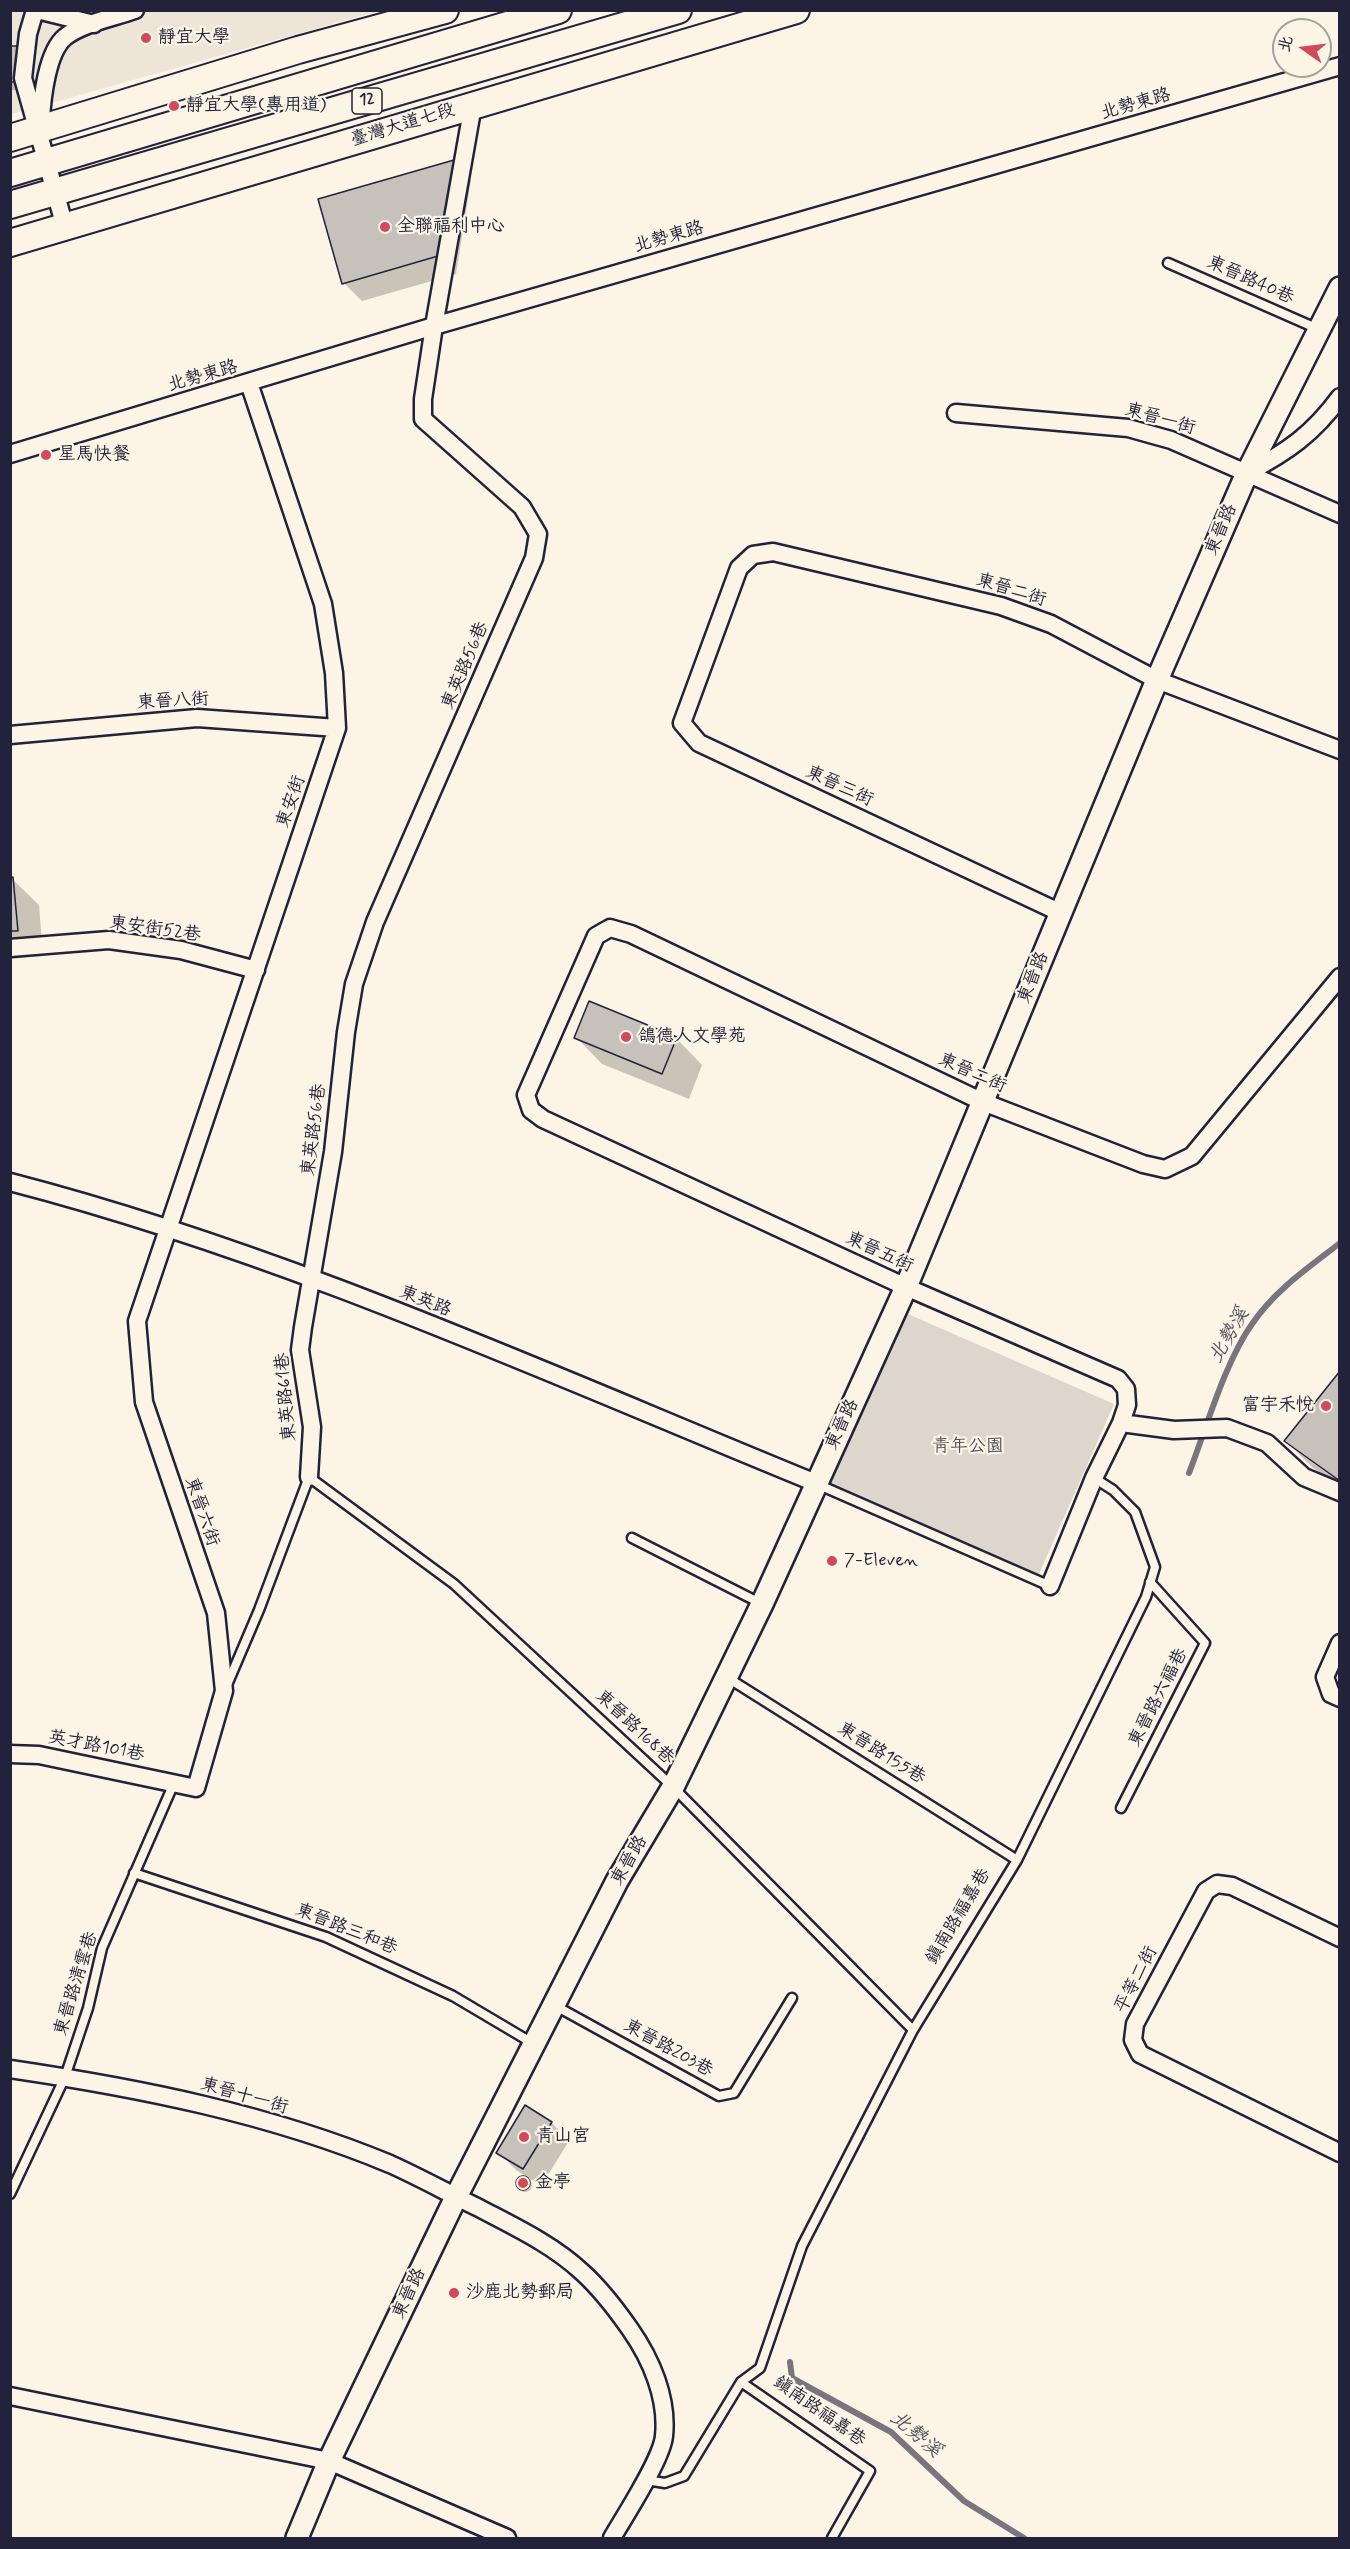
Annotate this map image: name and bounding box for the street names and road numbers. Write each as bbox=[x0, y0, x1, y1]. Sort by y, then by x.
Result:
street label: 北勢東路 bbox=[1098, 85, 1174, 125]
road number: 12 bbox=[352, 88, 382, 114]
street label: 臺灣大道七段 bbox=[348, 100, 458, 152]
street label: 北勢東路 bbox=[631, 218, 707, 258]
street label: 東晉路40巷 bbox=[1203, 252, 1297, 310]
street label: 北勢東路 bbox=[165, 357, 241, 397]
street label: 東晉一街 bbox=[1122, 400, 1198, 440]
street label: 東晉路 bbox=[1202, 501, 1242, 559]
street label: 東晉二街 bbox=[973, 570, 1049, 612]
street label: 東英路56巷 bbox=[438, 619, 494, 713]
street label: 東晉八街 bbox=[136, 689, 210, 715]
street label: 東晉三街 bbox=[802, 762, 876, 812]
street label: 東安街 bbox=[273, 773, 311, 831]
street label: 東安街52巷 bbox=[108, 913, 202, 947]
street label: 東晉路 bbox=[1014, 949, 1054, 1007]
street label: 東晉二街 bbox=[935, 1049, 1009, 1099]
street label: 東英路56巷 bbox=[299, 1083, 331, 1177]
street label: 東晉五街 bbox=[842, 1228, 916, 1278]
street label: 東英路 bbox=[396, 1282, 454, 1322]
street label: 東英路61巷 bbox=[272, 1352, 302, 1442]
street label: 東晉路 bbox=[822, 1396, 864, 1454]
street label: 東晉六街 bbox=[179, 1474, 223, 1550]
street label: 東晉路六福巷 bbox=[1125, 1645, 1193, 1751]
street label: 東晉路168巷 bbox=[590, 1686, 678, 1770]
street label: 東晉路155巷 bbox=[833, 1718, 929, 1790]
street label: 英才路101巷 bbox=[46, 1727, 146, 1767]
street label: 東晉路 bbox=[607, 1832, 653, 1890]
street label: 鎮南路福嘉巷 bbox=[922, 1865, 996, 1969]
street label: 東晉路三和巷 bbox=[292, 1900, 400, 1960]
street label: 東晉路清雲巷 bbox=[51, 1929, 103, 2039]
street label: 平等二街 bbox=[1111, 1943, 1163, 2017]
street label: 東晉路203巷 bbox=[620, 2016, 716, 2082]
street label: 東晉十一街 bbox=[198, 2074, 290, 2120]
street label: 東晉路 bbox=[389, 2265, 431, 2323]
street label: 鎮南路福嘉巷 bbox=[769, 2372, 869, 2452]

